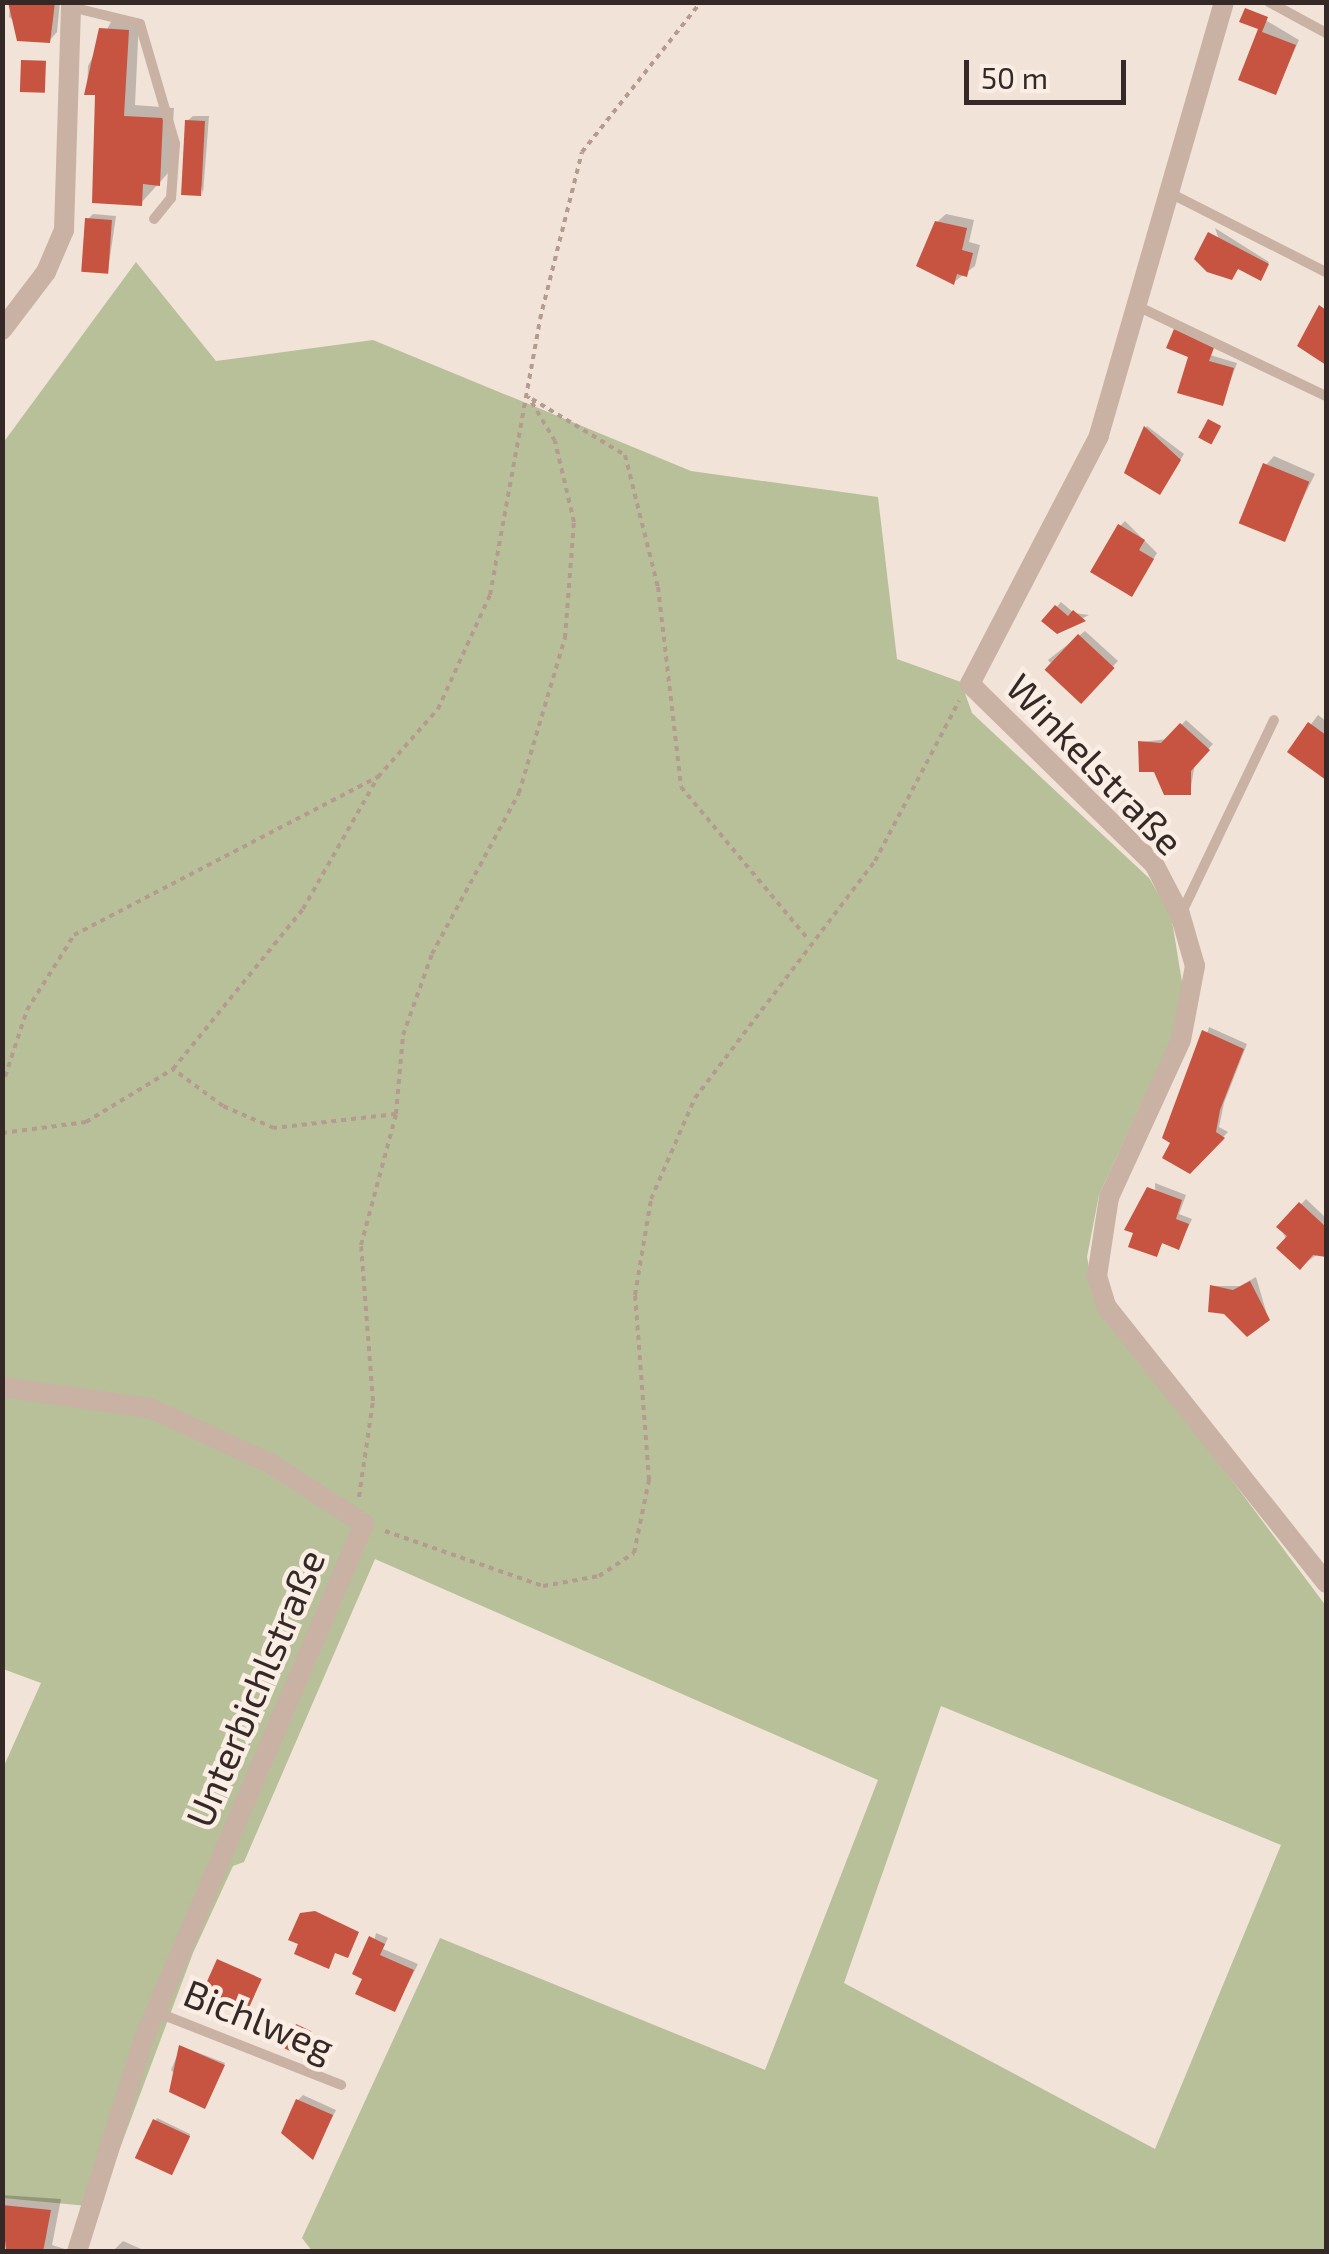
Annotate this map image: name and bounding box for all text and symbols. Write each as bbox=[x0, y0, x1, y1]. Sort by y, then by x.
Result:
scale bar bbox=[969, 40, 1132, 102]
text: 50 m bbox=[981, 59, 1048, 95]
street label: Winkelstraße bbox=[997, 664, 1193, 864]
street label: Unterbichlstraße bbox=[176, 1543, 334, 1833]
street label: Bichlweg bbox=[178, 1969, 340, 2071]

